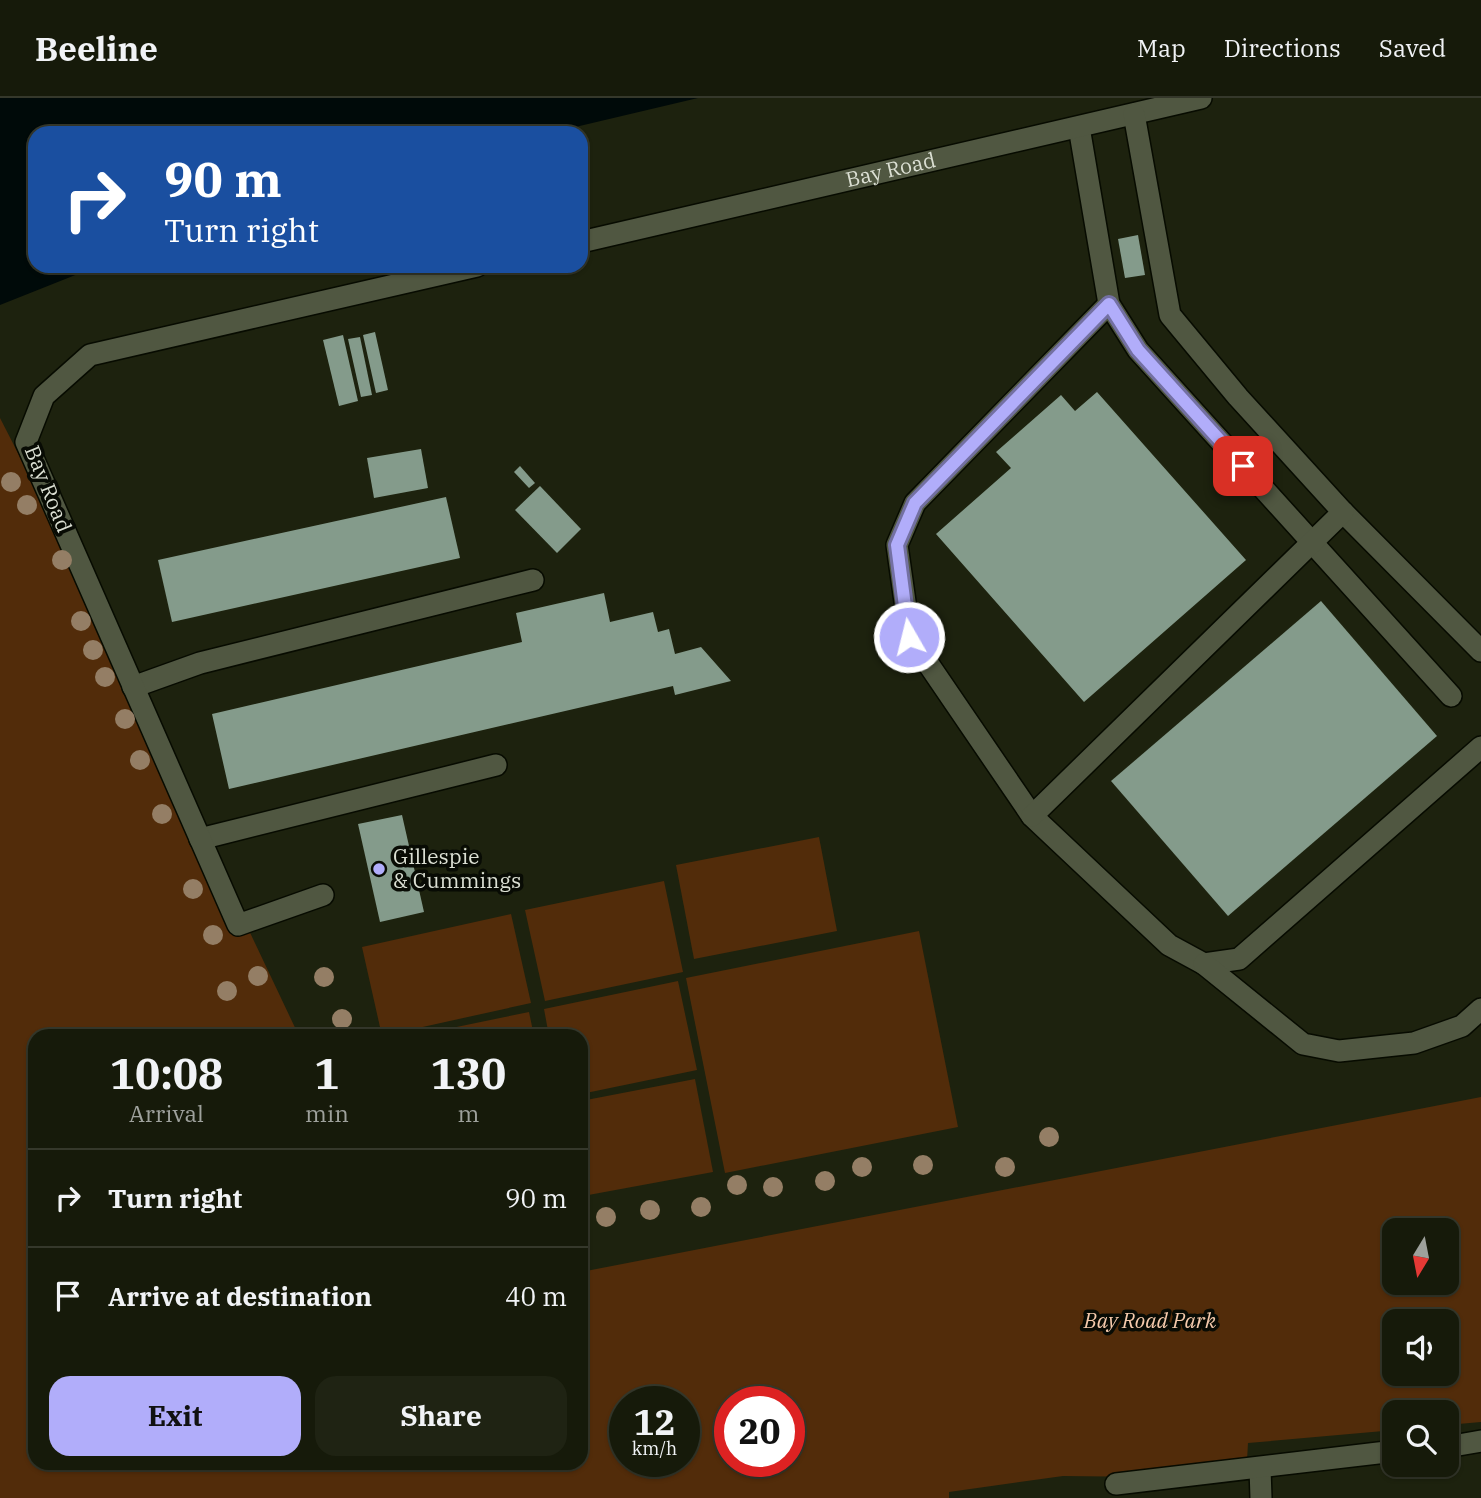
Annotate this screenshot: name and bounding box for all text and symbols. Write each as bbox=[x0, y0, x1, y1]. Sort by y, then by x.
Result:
text: Beeline bbox=[35, 27, 158, 70]
text: Map bbox=[1137, 32, 1186, 64]
text: Directions bbox=[1224, 32, 1341, 64]
text: Saved bbox=[1379, 32, 1446, 64]
street label: Bay Road bbox=[843, 145, 939, 193]
text: 90 m bbox=[164, 147, 282, 210]
icon: right bbox=[49, 154, 140, 245]
text: Turn right bbox=[164, 209, 319, 251]
pin bbox=[1213, 436, 1273, 496]
street label: Bay Road bbox=[19, 441, 79, 537]
icon: arrive bbox=[1224, 447, 1262, 485]
position arrow bbox=[872, 600, 946, 674]
place label: Gillespie & Cummings bbox=[393, 842, 521, 894]
marker: Gillespie & Cummings bbox=[371, 861, 387, 877]
text: 10:08 bbox=[110, 1046, 223, 1101]
text: 1 bbox=[314, 1046, 340, 1101]
text: 130 bbox=[431, 1046, 506, 1101]
text: Arrival bbox=[129, 1098, 204, 1128]
text: min bbox=[305, 1098, 349, 1128]
text: m bbox=[457, 1098, 479, 1128]
icon: right bbox=[49, 1179, 87, 1217]
text: Turn right bbox=[108, 1181, 242, 1215]
text: 90 m bbox=[505, 1181, 567, 1215]
north arrow bbox=[1382, 1218, 1460, 1295]
map controls bbox=[1382, 1218, 1459, 1477]
icon: arrive bbox=[49, 1277, 87, 1315]
text: Arrive at destination bbox=[108, 1279, 372, 1313]
text: 40 m bbox=[505, 1279, 567, 1313]
park label: Bay Road Park bbox=[1083, 1306, 1217, 1334]
button: sound bbox=[1382, 1309, 1459, 1386]
button: Exit bbox=[49, 1376, 301, 1456]
button: Share bbox=[315, 1376, 567, 1456]
speed limit sign: 20 bbox=[714, 1386, 805, 1477]
text: 12 bbox=[633, 1399, 676, 1445]
button: search bbox=[1382, 1400, 1459, 1477]
text: km/h bbox=[632, 1437, 677, 1460]

